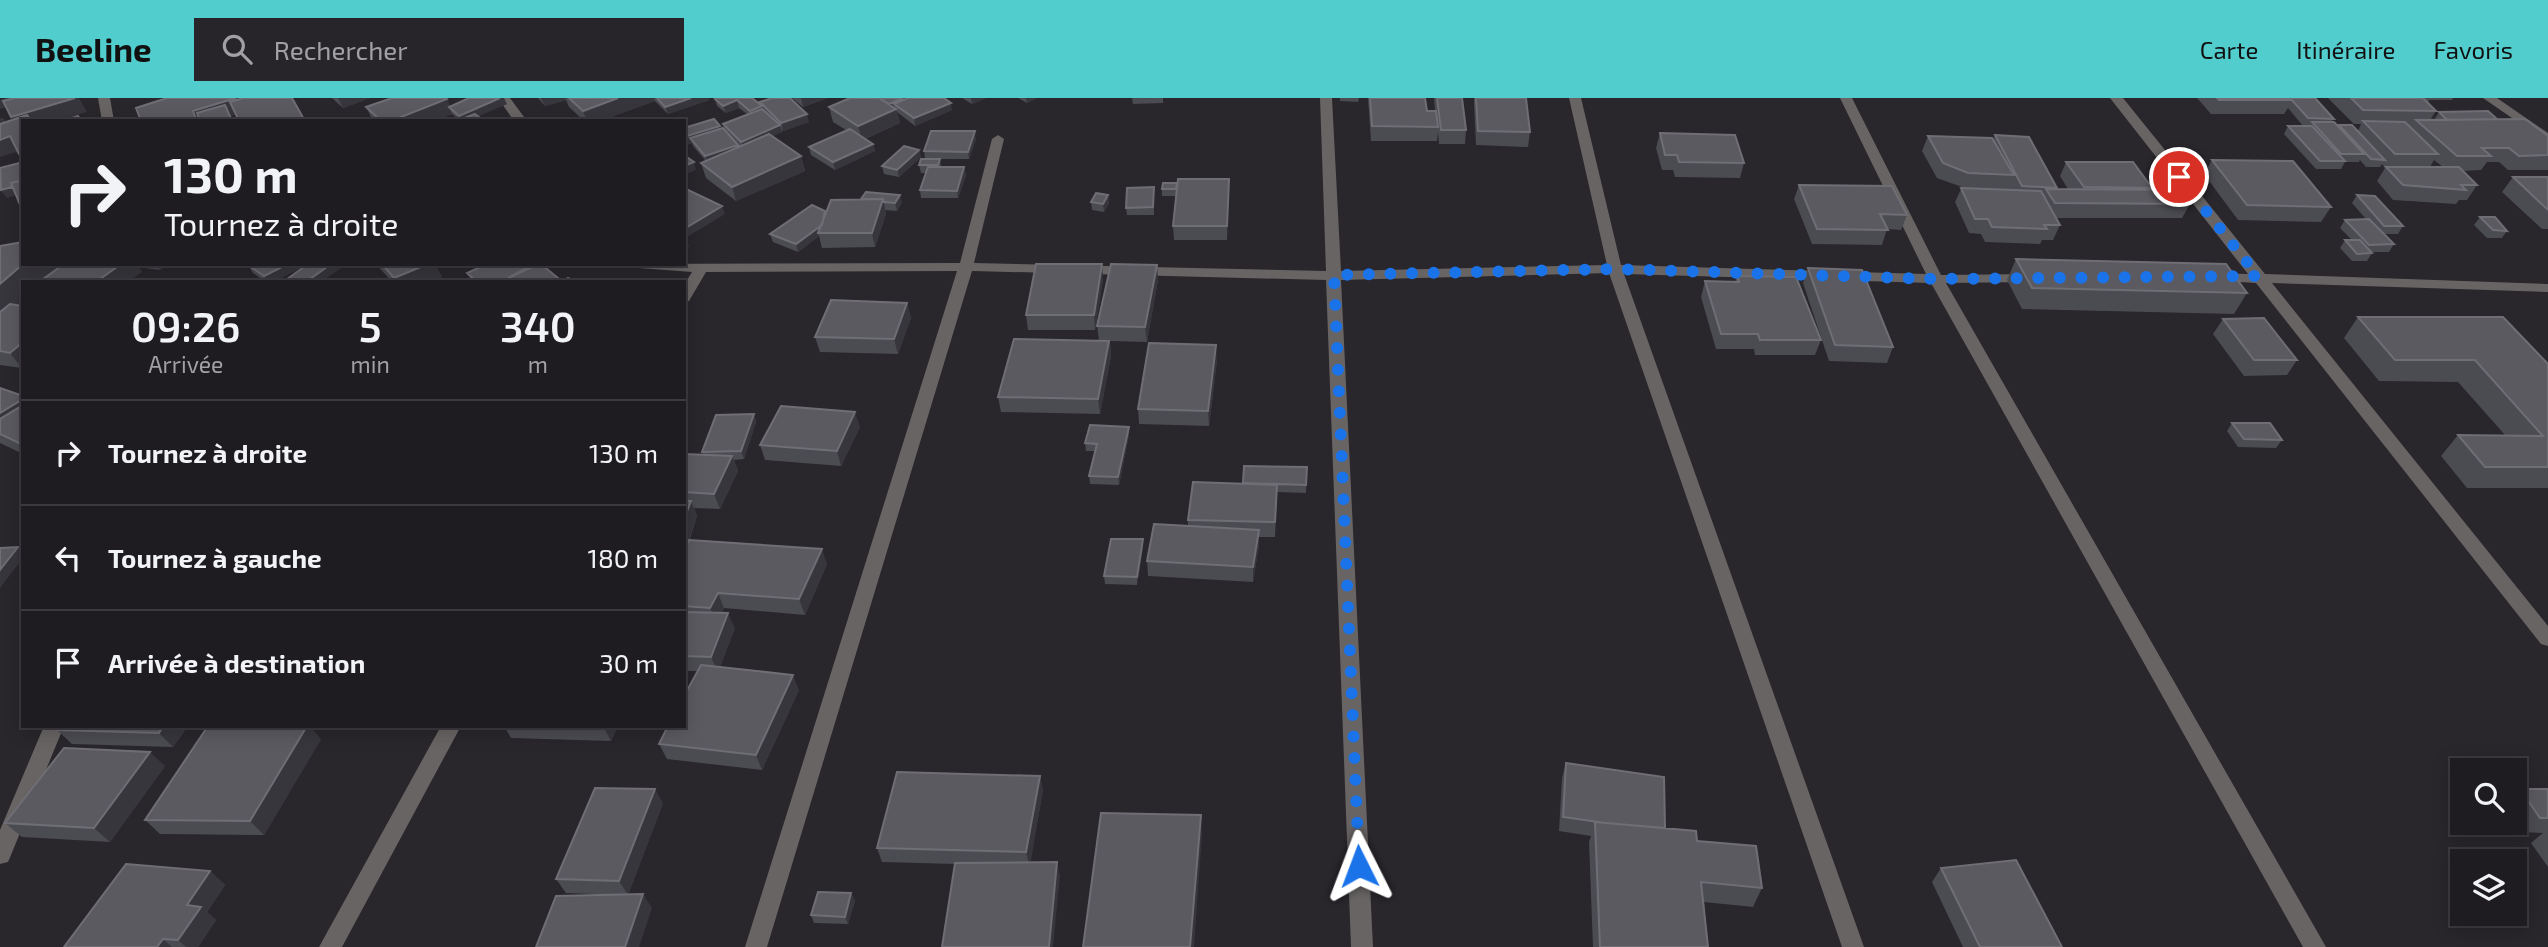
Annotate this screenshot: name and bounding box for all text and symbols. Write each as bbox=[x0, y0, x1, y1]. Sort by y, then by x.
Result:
search box bbox=[194, 18, 684, 81]
text: Beeline bbox=[35, 29, 152, 69]
icon: search bbox=[218, 30, 256, 68]
text: Rechercher bbox=[274, 34, 408, 65]
text: Carte bbox=[2200, 35, 2258, 64]
text: Itinéraire bbox=[2296, 35, 2395, 64]
text: Favoris bbox=[2433, 35, 2513, 64]
text: 130 m bbox=[164, 144, 298, 203]
icon: right bbox=[49, 147, 140, 238]
pin bbox=[2149, 147, 2209, 207]
icon: arrive bbox=[2160, 158, 2198, 196]
text: Tournez à droite bbox=[164, 204, 398, 242]
text: 09:26 bbox=[131, 300, 240, 350]
text: 5 bbox=[359, 300, 382, 350]
text: 340 bbox=[500, 300, 576, 350]
text: Arrivée bbox=[148, 350, 223, 378]
text: min bbox=[351, 350, 390, 378]
text: m bbox=[528, 350, 548, 378]
icon: right bbox=[49, 434, 87, 472]
text: Tournez à droite bbox=[108, 437, 307, 468]
text: 130 m bbox=[589, 437, 658, 468]
icon: left bbox=[49, 539, 87, 577]
text: Tournez à gauche bbox=[108, 542, 322, 573]
text: 180 m bbox=[588, 542, 658, 573]
icon: arrive bbox=[49, 644, 87, 682]
text: Arrivée à destination bbox=[108, 647, 365, 678]
text: 30 m bbox=[599, 647, 658, 678]
map controls bbox=[2450, 758, 2527, 926]
button: search bbox=[2450, 758, 2527, 835]
position arrow bbox=[1322, 829, 1396, 903]
button: layers bbox=[2450, 849, 2527, 926]

